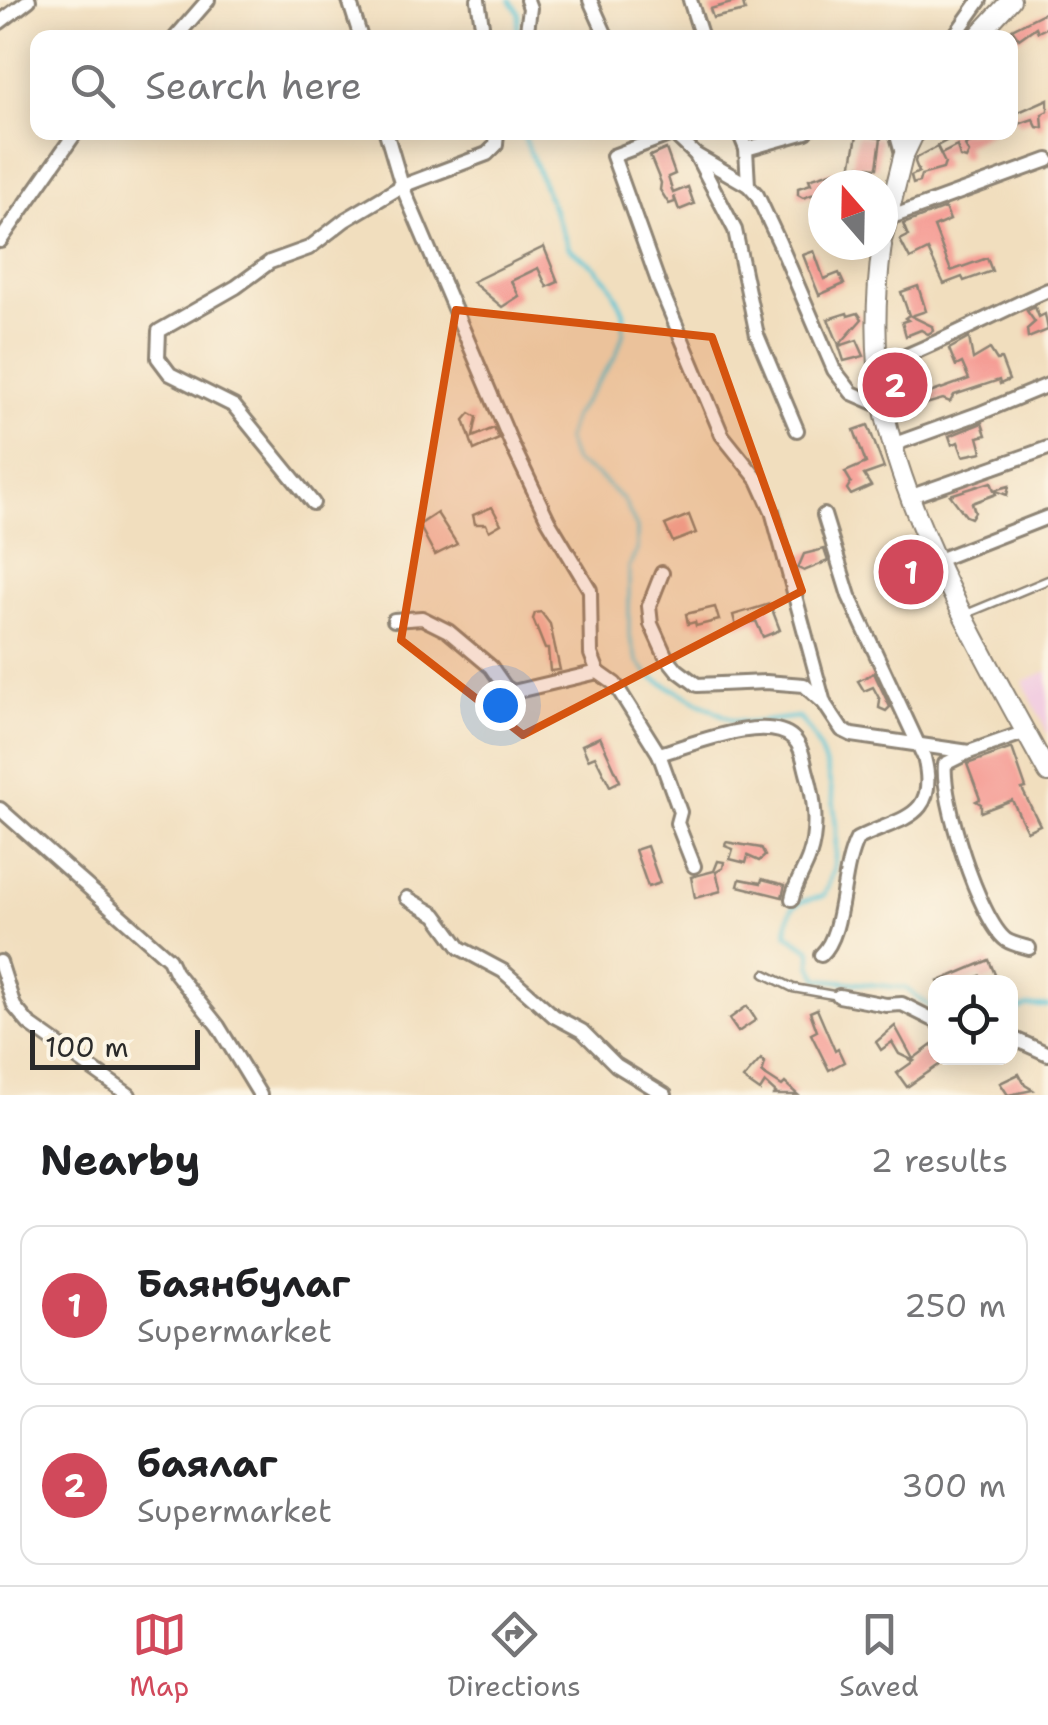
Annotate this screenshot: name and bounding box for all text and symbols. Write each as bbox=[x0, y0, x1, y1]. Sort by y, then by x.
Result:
search box bbox=[30, 30, 1018, 140]
icon: search bbox=[65, 58, 120, 113]
text: Search here bbox=[145, 60, 362, 111]
north arrow bbox=[808, 170, 898, 260]
pin: 2 bbox=[862, 348, 928, 422]
pin: 1 bbox=[878, 534, 944, 610]
your location bbox=[475, 680, 526, 731]
map controls bbox=[928, 975, 1018, 1065]
button: locate bbox=[928, 975, 1018, 1065]
scale bar bbox=[30, 1025, 200, 1070]
text: 100 m bbox=[45, 1028, 129, 1066]
text: Nearby bbox=[40, 1132, 200, 1188]
text: 2 results bbox=[871, 1139, 1008, 1182]
text: Баянбулаг bbox=[137, 1258, 350, 1309]
text: 1 bbox=[67, 1284, 82, 1327]
text: 250 m bbox=[904, 1284, 1006, 1327]
text: Supermarket bbox=[137, 1309, 332, 1352]
text: баялаг bbox=[137, 1438, 278, 1489]
text: 2 bbox=[63, 1464, 86, 1507]
text: 300 m bbox=[901, 1464, 1006, 1507]
text: Supermarket bbox=[137, 1489, 332, 1532]
tab: Map bbox=[129, 1607, 189, 1705]
tab: Directions bbox=[448, 1607, 581, 1705]
tab: Saved bbox=[839, 1607, 919, 1705]

